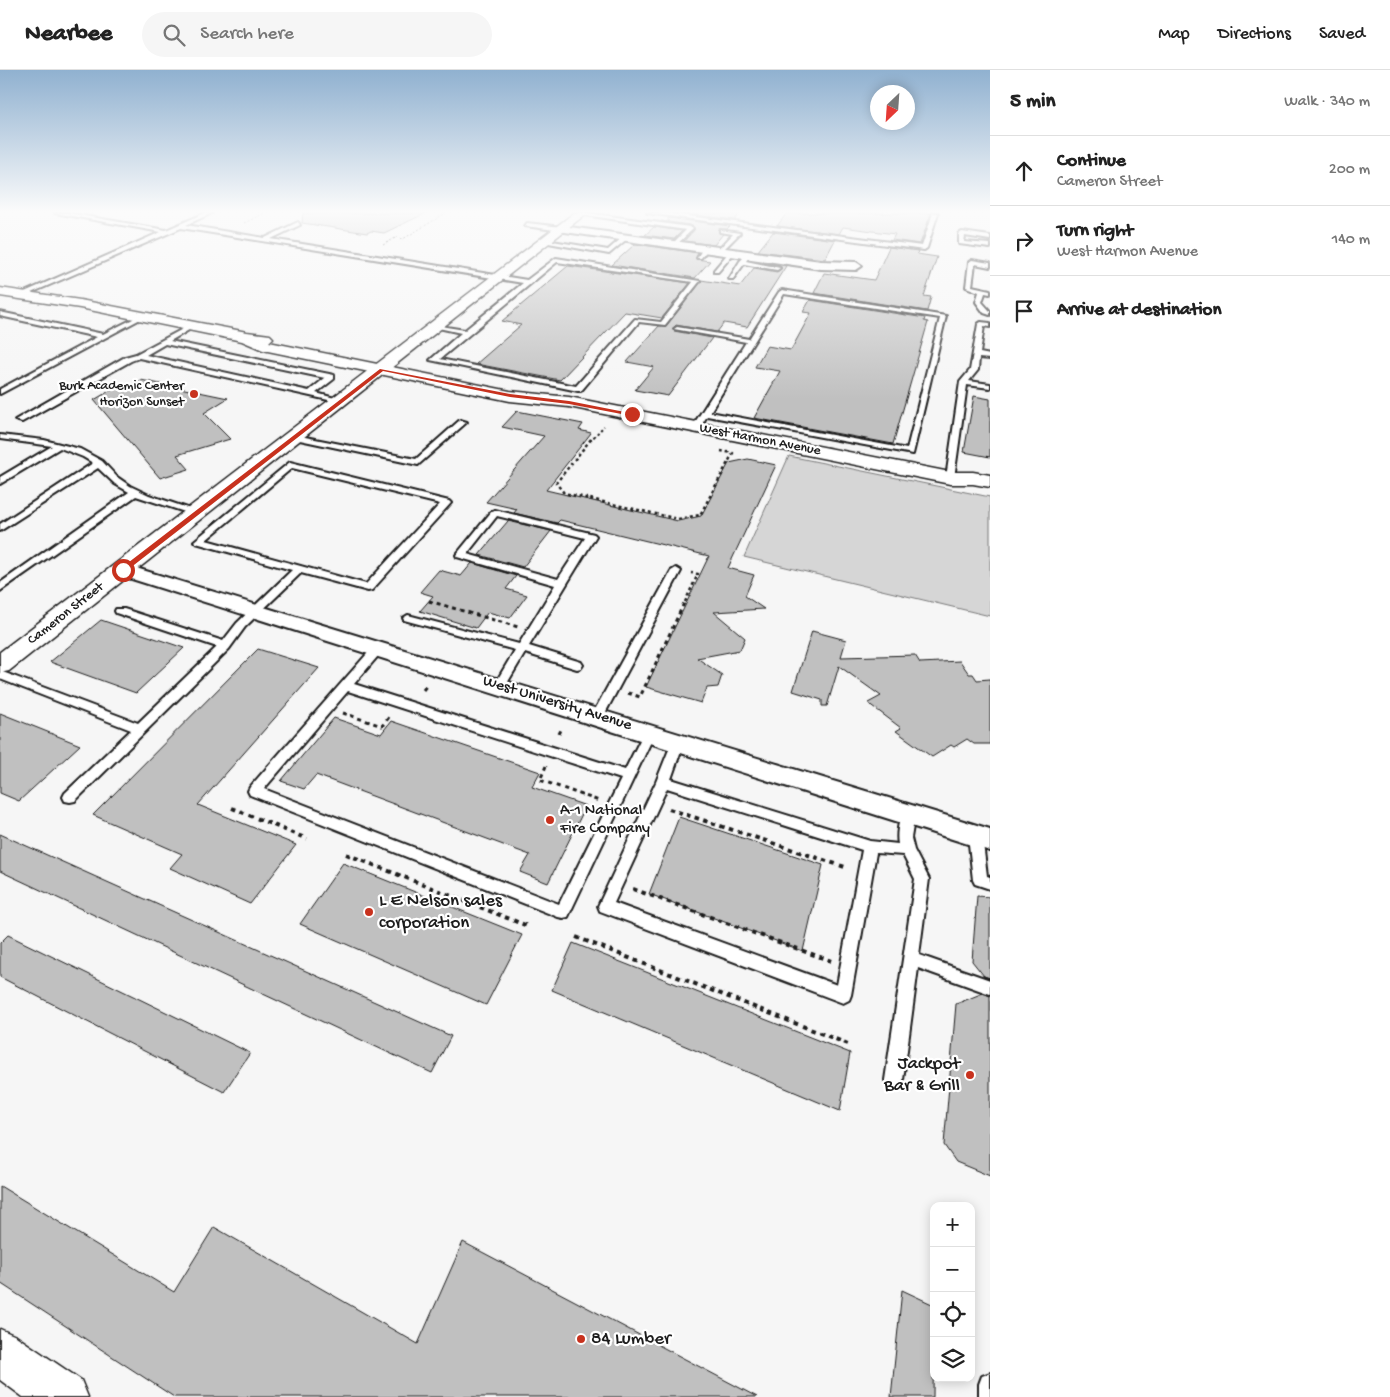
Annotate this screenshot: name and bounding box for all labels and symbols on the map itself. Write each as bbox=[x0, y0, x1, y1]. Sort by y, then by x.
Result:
north arrow bbox=[870, 85, 915, 130]
place label: Burk Academic Center Horizon Sunset bbox=[58, 378, 185, 411]
marker: Burk Academic Center Horizon Sunset bbox=[188, 388, 200, 400]
route end bbox=[621, 403, 644, 426]
street label: West Harmon Avenue bbox=[698, 420, 823, 460]
route start bbox=[112, 559, 135, 582]
street label: Cameron Street bbox=[24, 578, 109, 649]
street label: West University Avenue bbox=[480, 672, 635, 736]
place label: A-1 National Fire Company bbox=[559, 802, 650, 839]
marker: A-1 National Fire Company bbox=[544, 814, 556, 826]
place label: L E Nelson sales corporation bbox=[379, 890, 503, 935]
marker: L E Nelson sales corporation bbox=[363, 906, 375, 918]
place label: Jackpot Bar & Grill bbox=[883, 1053, 962, 1098]
marker: Jackpot Bar & Grill bbox=[964, 1069, 976, 1081]
place label: 84 Lumber bbox=[591, 1328, 673, 1351]
marker: 84 Lumber bbox=[575, 1333, 587, 1345]

